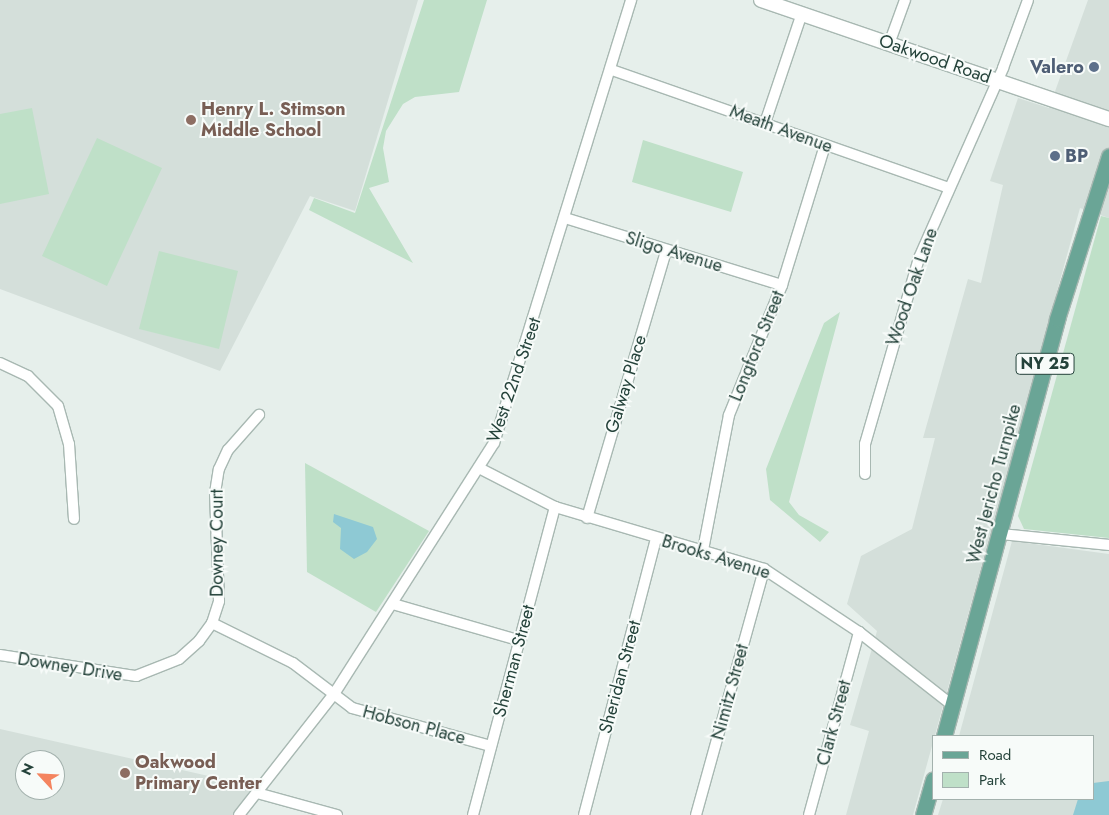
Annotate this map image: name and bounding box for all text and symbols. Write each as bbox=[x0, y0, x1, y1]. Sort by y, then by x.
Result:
street label: Oakwood Road bbox=[876, 30, 994, 88]
place label: Valero bbox=[1030, 56, 1084, 78]
marker: Valero bbox=[1088, 61, 1100, 73]
place label: Henry L. Stimson Middle School bbox=[201, 99, 346, 142]
street label: Meath Avenue bbox=[727, 100, 835, 158]
marker: Henry L. Stimson Middle School bbox=[185, 114, 197, 126]
place label: BP bbox=[1065, 145, 1088, 167]
marker: BP bbox=[1049, 150, 1061, 162]
street label: Wood Oak Lane bbox=[882, 225, 942, 349]
street label: Sligo Avenue bbox=[623, 227, 725, 277]
street label: Longford Street bbox=[725, 288, 789, 404]
street label: West 22nd Street bbox=[482, 314, 546, 446]
street label: Galway Place bbox=[601, 332, 651, 436]
road number: NY 25 bbox=[1015, 350, 1075, 378]
street label: West Jericho Turnpike bbox=[962, 402, 1026, 566]
street label: Downey Court bbox=[206, 489, 228, 597]
street label: Brooks Avenue bbox=[659, 530, 773, 584]
street label: Sherman Street bbox=[489, 603, 539, 719]
street label: Sheridan Street bbox=[595, 618, 645, 736]
street label: Nimitz Street bbox=[707, 642, 753, 742]
street label: Downey Drive bbox=[16, 648, 124, 686]
street label: Clark Street bbox=[812, 678, 856, 768]
street label: Hobson Place bbox=[360, 701, 468, 749]
legend bbox=[932, 735, 1094, 800]
text: Road bbox=[979, 744, 1011, 766]
north arrow bbox=[15, 750, 65, 800]
place label: Oakwood Primary Center bbox=[135, 752, 262, 794]
text: N bbox=[16, 760, 39, 778]
marker: Oakwood Primary Center bbox=[119, 767, 131, 779]
text: Park bbox=[979, 769, 1006, 791]

